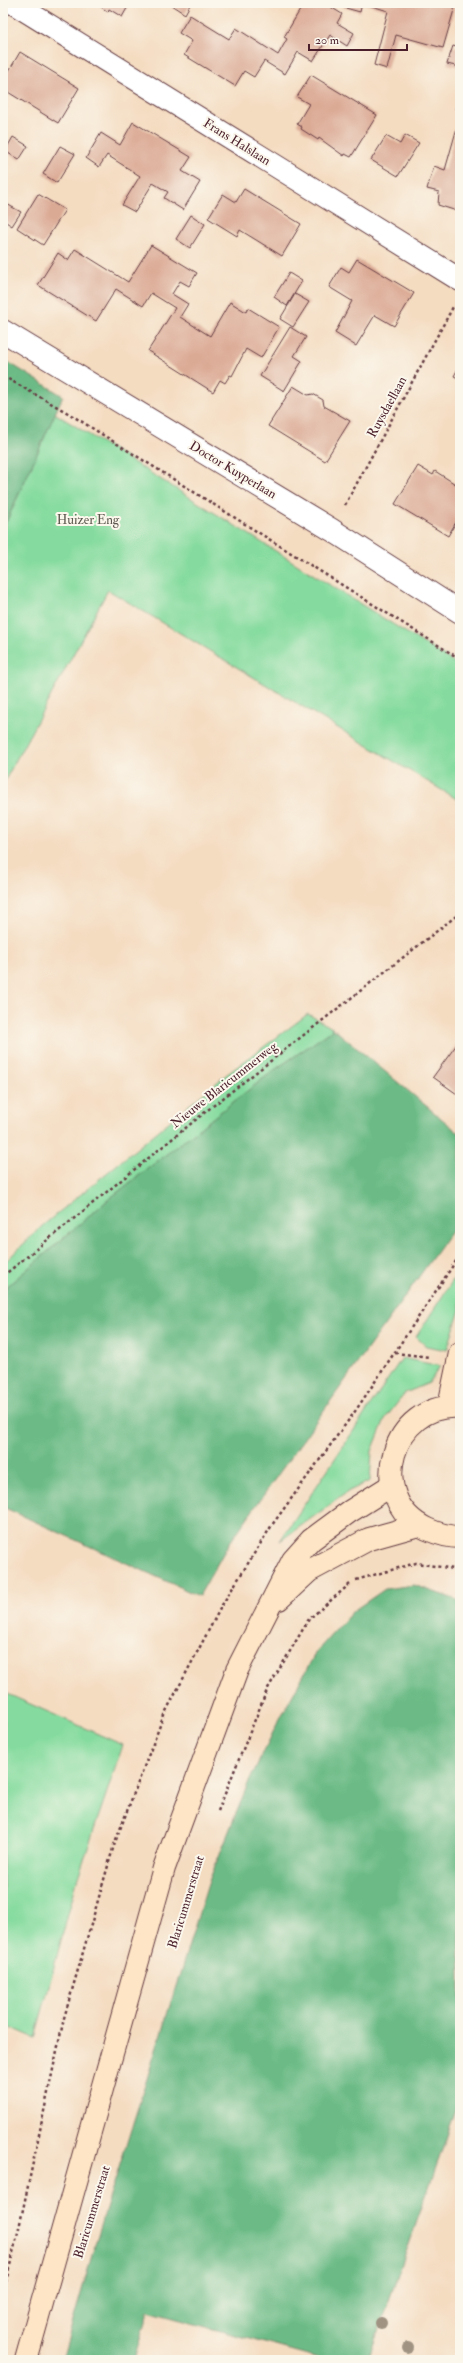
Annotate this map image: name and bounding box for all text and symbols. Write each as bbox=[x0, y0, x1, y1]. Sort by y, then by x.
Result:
scale bar bbox=[309, 26, 407, 52]
text: 20 m bbox=[315, 33, 340, 48]
street label: Frans Halslaan bbox=[200, 115, 274, 169]
street label: Ruysdaellaan bbox=[364, 373, 411, 441]
street label: Doctor Kuyperlaan bbox=[186, 438, 280, 503]
park label: Huizer Eng bbox=[57, 512, 120, 528]
street label: Nieuwe Blaricummerweg bbox=[168, 1038, 281, 1132]
street label: Blaricummerstraat bbox=[164, 1854, 208, 1950]
street label: Blaricummerstraat bbox=[70, 2164, 114, 2260]

